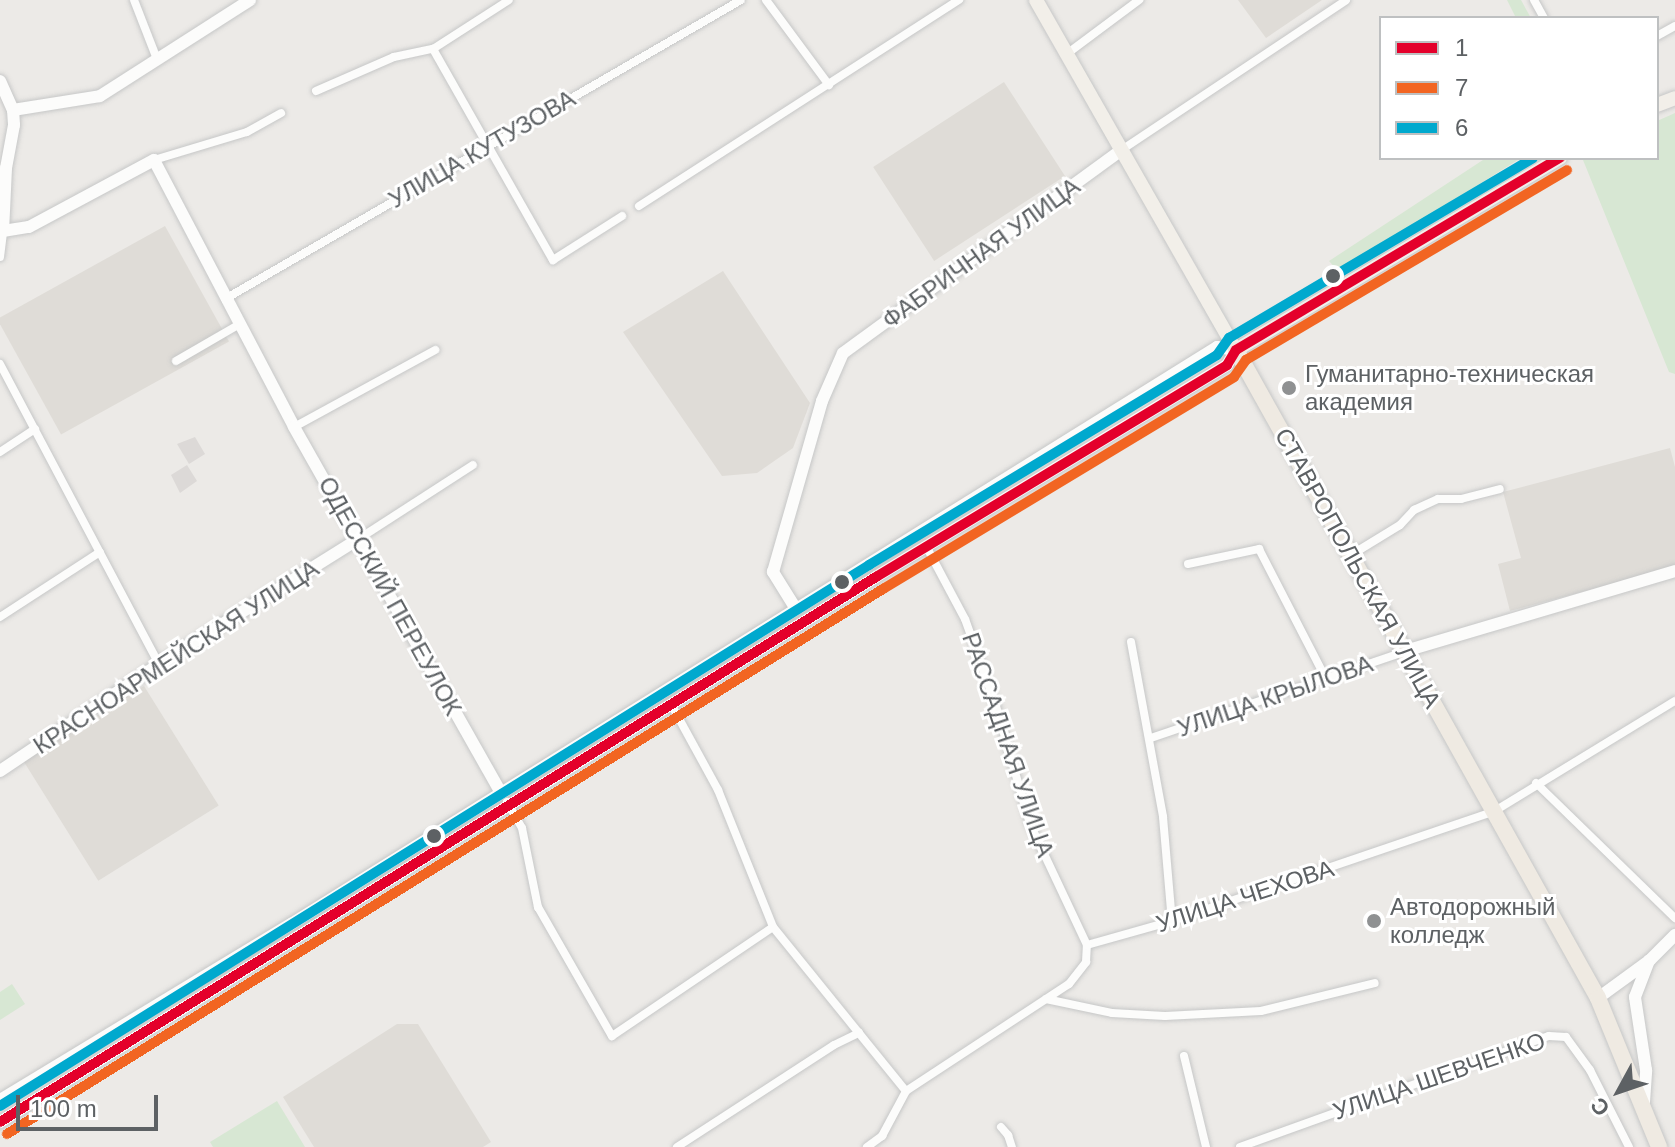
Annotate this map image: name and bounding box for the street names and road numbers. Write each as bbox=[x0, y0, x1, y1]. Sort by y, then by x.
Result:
street label: УЛИЦА КУТУЗОВА bbox=[383, 84, 581, 214]
street label: ФАБРИЧНАЯ УЛИЦА bbox=[877, 172, 1085, 334]
street label: СТАВРОПОЛЬСКАЯ УЛИЦА bbox=[1269, 423, 1447, 713]
street label: ОДЕССКИЙ ПЕРЕУЛОК bbox=[312, 472, 468, 720]
street label: КРАСНОАРМЕЙСКАЯ УЛИЦА bbox=[28, 554, 324, 760]
street label: РАССАДНАЯ УЛИЦА bbox=[956, 629, 1060, 861]
street label: УЛИЦА КРЫЛОВА bbox=[1174, 649, 1376, 743]
street label: УЛИЦА ЧЕХОВА bbox=[1153, 854, 1337, 938]
street label: УЛИЦА ШЕВЧЕНКО bbox=[1329, 1026, 1549, 1126]

